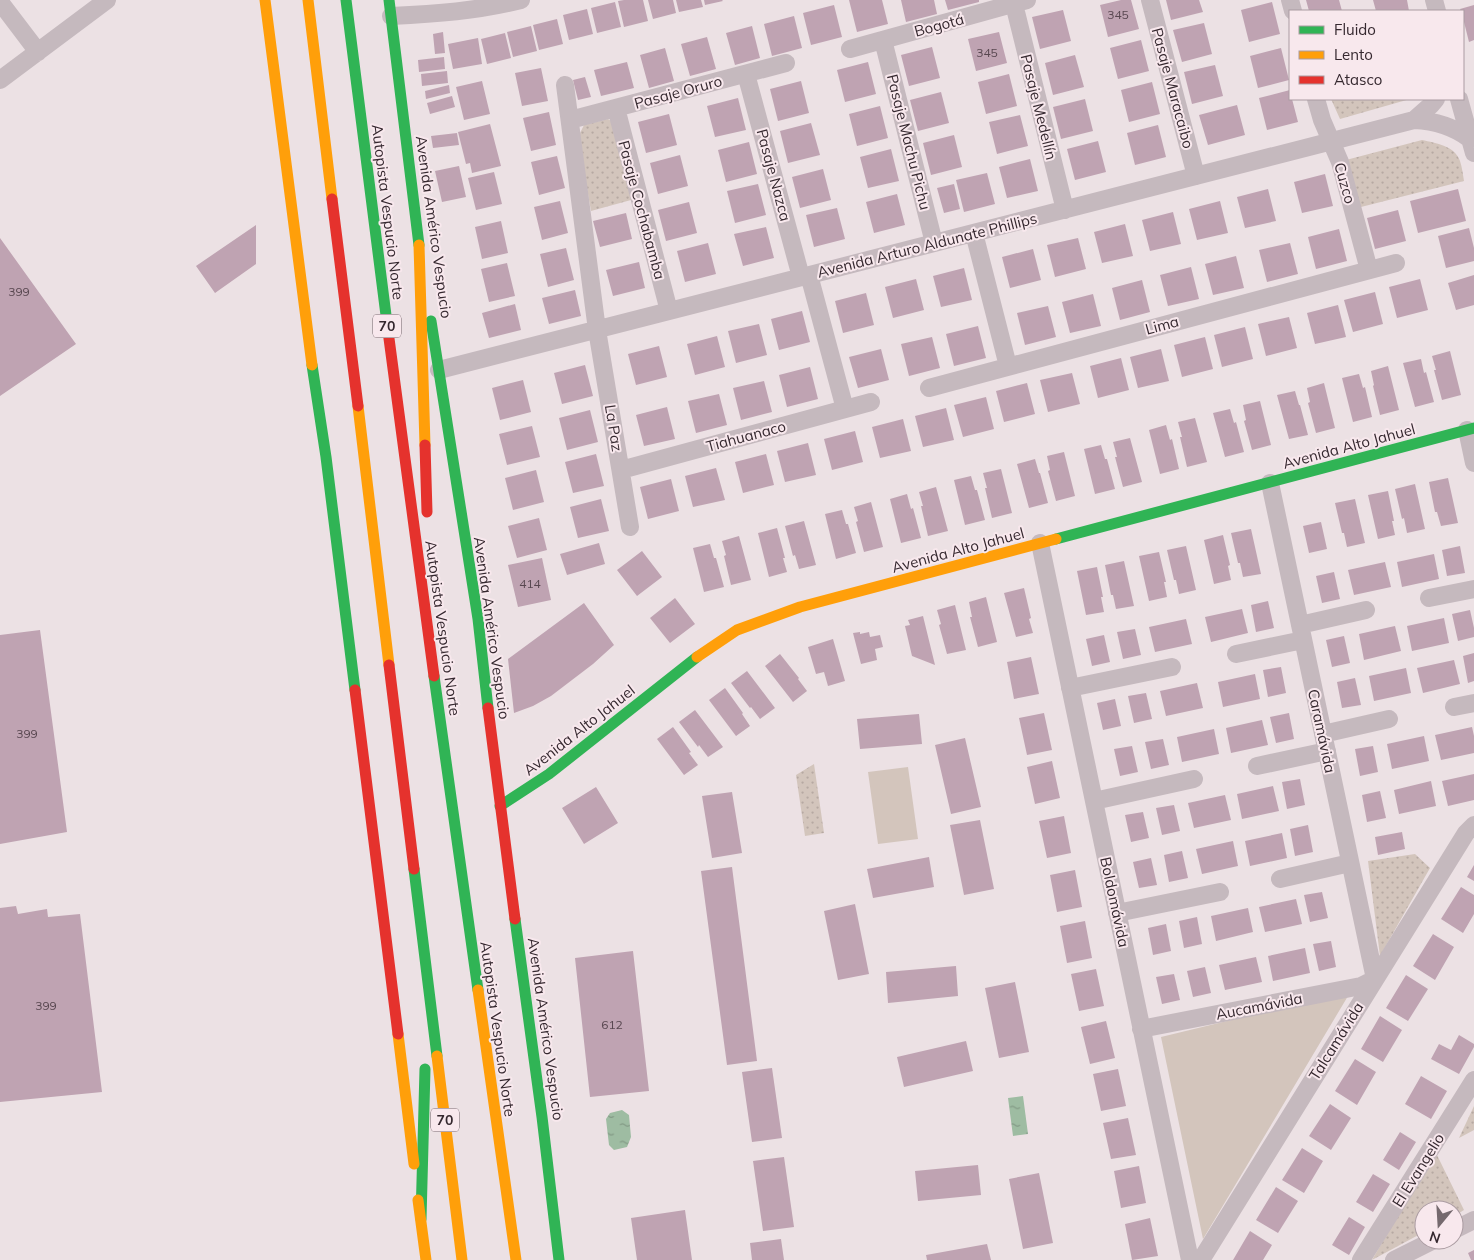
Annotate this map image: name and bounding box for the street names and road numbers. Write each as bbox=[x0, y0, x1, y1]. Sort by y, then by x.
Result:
street label: Bogotá bbox=[912, 9, 966, 41]
street label: Pasaje Maracaibo bbox=[1148, 26, 1198, 150]
street label: Pasaje Medellín bbox=[1017, 52, 1061, 162]
street label: Pasaje Oruro bbox=[632, 71, 724, 113]
street label: Pasaje Machu Pichu bbox=[883, 72, 935, 212]
street label: Autopista Vespucio Norte bbox=[368, 123, 408, 301]
street label: Pasaje Nazca bbox=[753, 127, 795, 223]
street label: Avenida Américo Vespucio bbox=[412, 134, 456, 320]
street label: Pasaje Cochabamba bbox=[614, 138, 670, 282]
street label: Cuzco bbox=[1330, 160, 1360, 206]
street label: Avenida Arturo Aldunate Phillips bbox=[815, 208, 1039, 282]
street label: Lima bbox=[1143, 311, 1181, 339]
road number: 70 bbox=[373, 314, 401, 338]
street label: La Paz bbox=[601, 403, 627, 453]
street label: Tiahuanaco bbox=[704, 416, 788, 456]
street label: Avenida Alto Jahuel bbox=[1281, 419, 1417, 473]
street label: Avenida Alto Jahuel bbox=[890, 523, 1026, 577]
street label: Avenida Américo Vespucio bbox=[470, 535, 514, 721]
street label: Autopista Vespucio Norte bbox=[421, 539, 465, 717]
street label: Avenida Alto Jahuel bbox=[519, 681, 639, 779]
street label: Caramávida bbox=[1304, 687, 1340, 775]
street label: Boldomávida bbox=[1096, 855, 1134, 949]
street label: Avenida Américo Vespucio bbox=[524, 936, 568, 1122]
street label: Autopista Vespucio Norte bbox=[476, 940, 520, 1118]
street label: Aucamávida bbox=[1214, 988, 1304, 1024]
street label: Talcamávida bbox=[1304, 998, 1368, 1084]
road number: 70 bbox=[431, 1108, 459, 1132]
street label: El Evangelio bbox=[1388, 1130, 1448, 1210]

